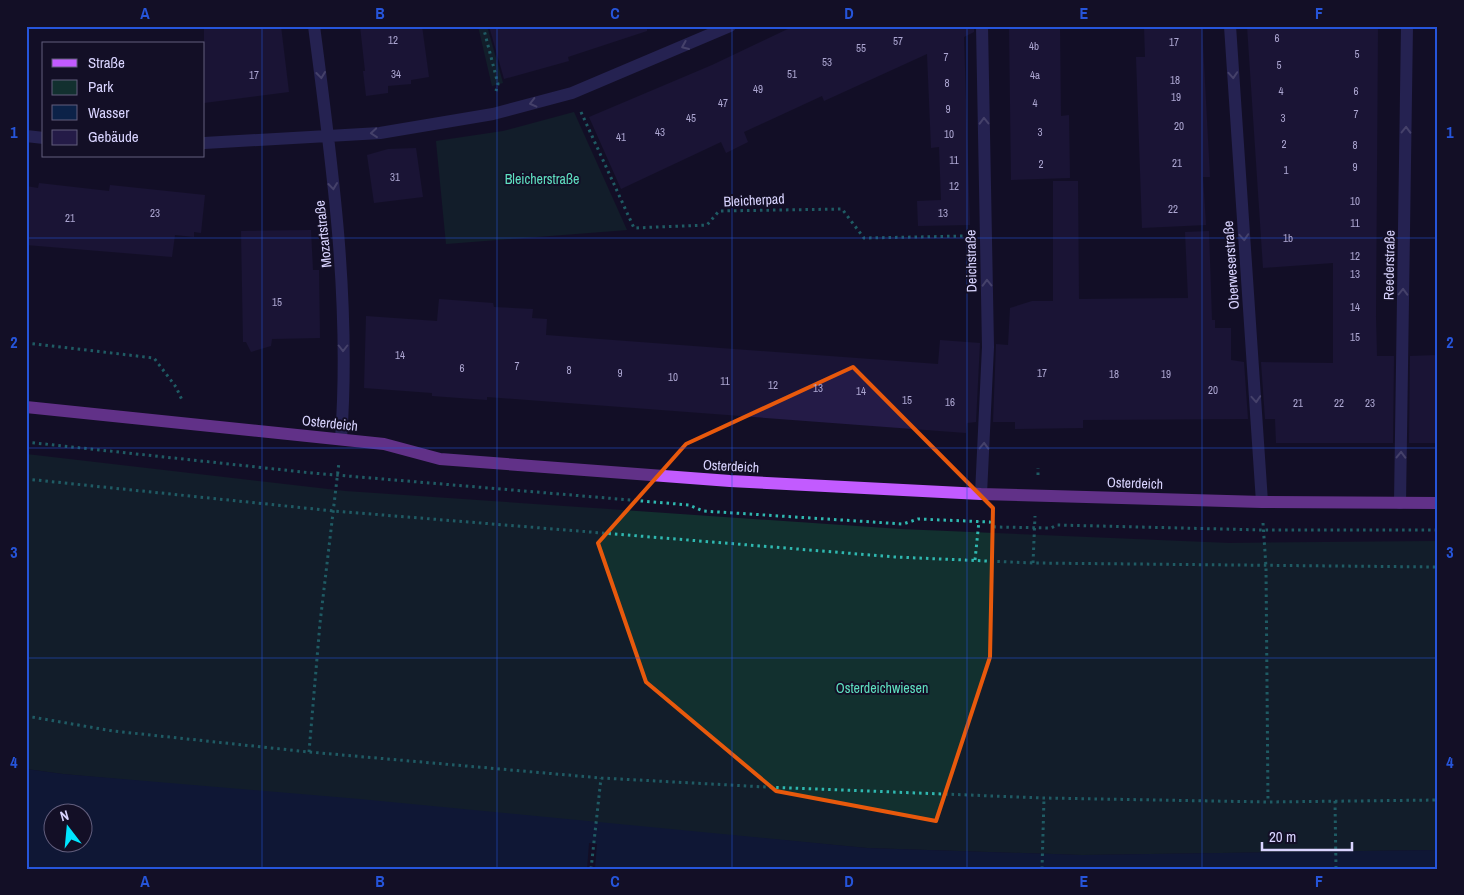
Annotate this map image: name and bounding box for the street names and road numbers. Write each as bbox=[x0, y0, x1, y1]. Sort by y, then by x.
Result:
street label: Bleicherpad bbox=[723, 189, 785, 211]
street label: Mozartstraße bbox=[311, 199, 335, 269]
street label: Oberweserstraße bbox=[1219, 220, 1243, 310]
street label: Deichstraße bbox=[961, 230, 981, 292]
street label: Reederstraße bbox=[1379, 230, 1399, 300]
street label: Osterdeich bbox=[301, 411, 359, 435]
street label: Osterdeich bbox=[702, 456, 760, 476]
street label: Osterdeich bbox=[1107, 473, 1163, 493]

